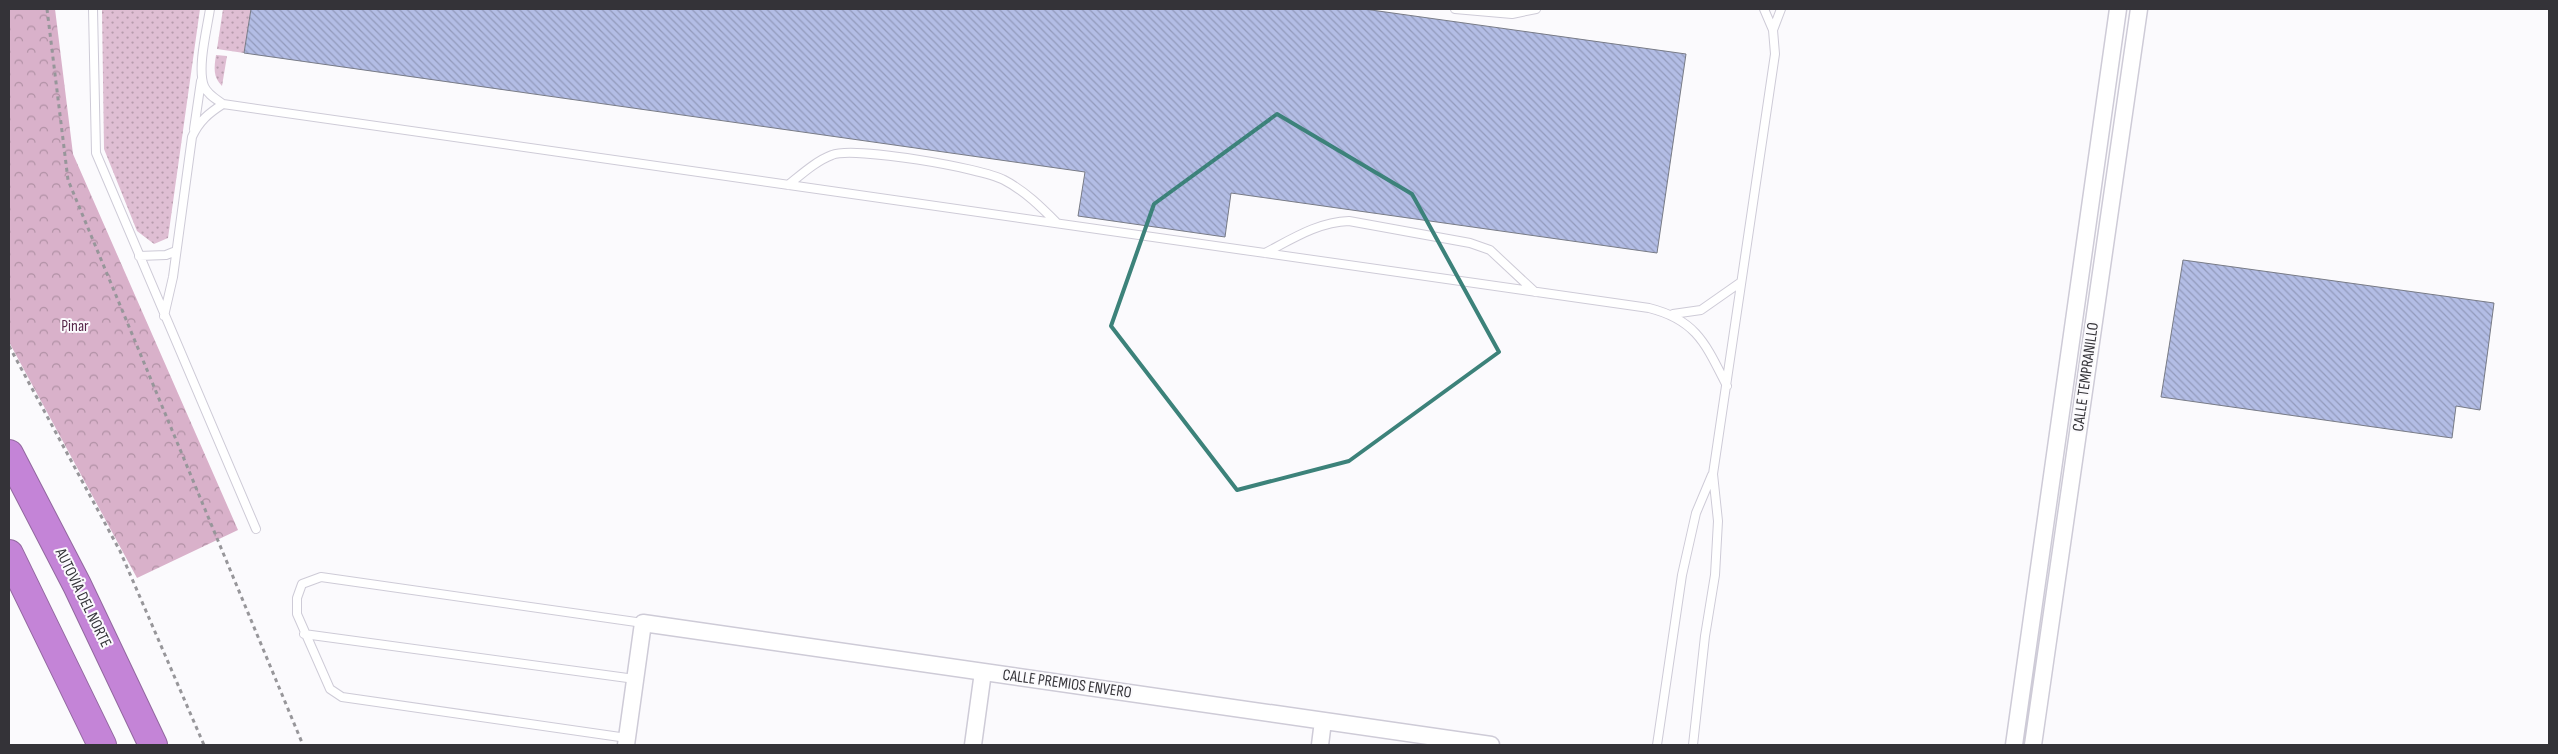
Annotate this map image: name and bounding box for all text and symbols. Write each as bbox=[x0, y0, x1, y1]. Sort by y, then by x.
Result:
park label: Pinar bbox=[61, 317, 89, 336]
street label: CALLE TEMPRANILLO bbox=[2069, 321, 2103, 433]
street label: AUTOVÍA DEL NORTE bbox=[50, 545, 115, 651]
street label: CALLE PREMIOS ENVERO bbox=[1001, 666, 1133, 702]

